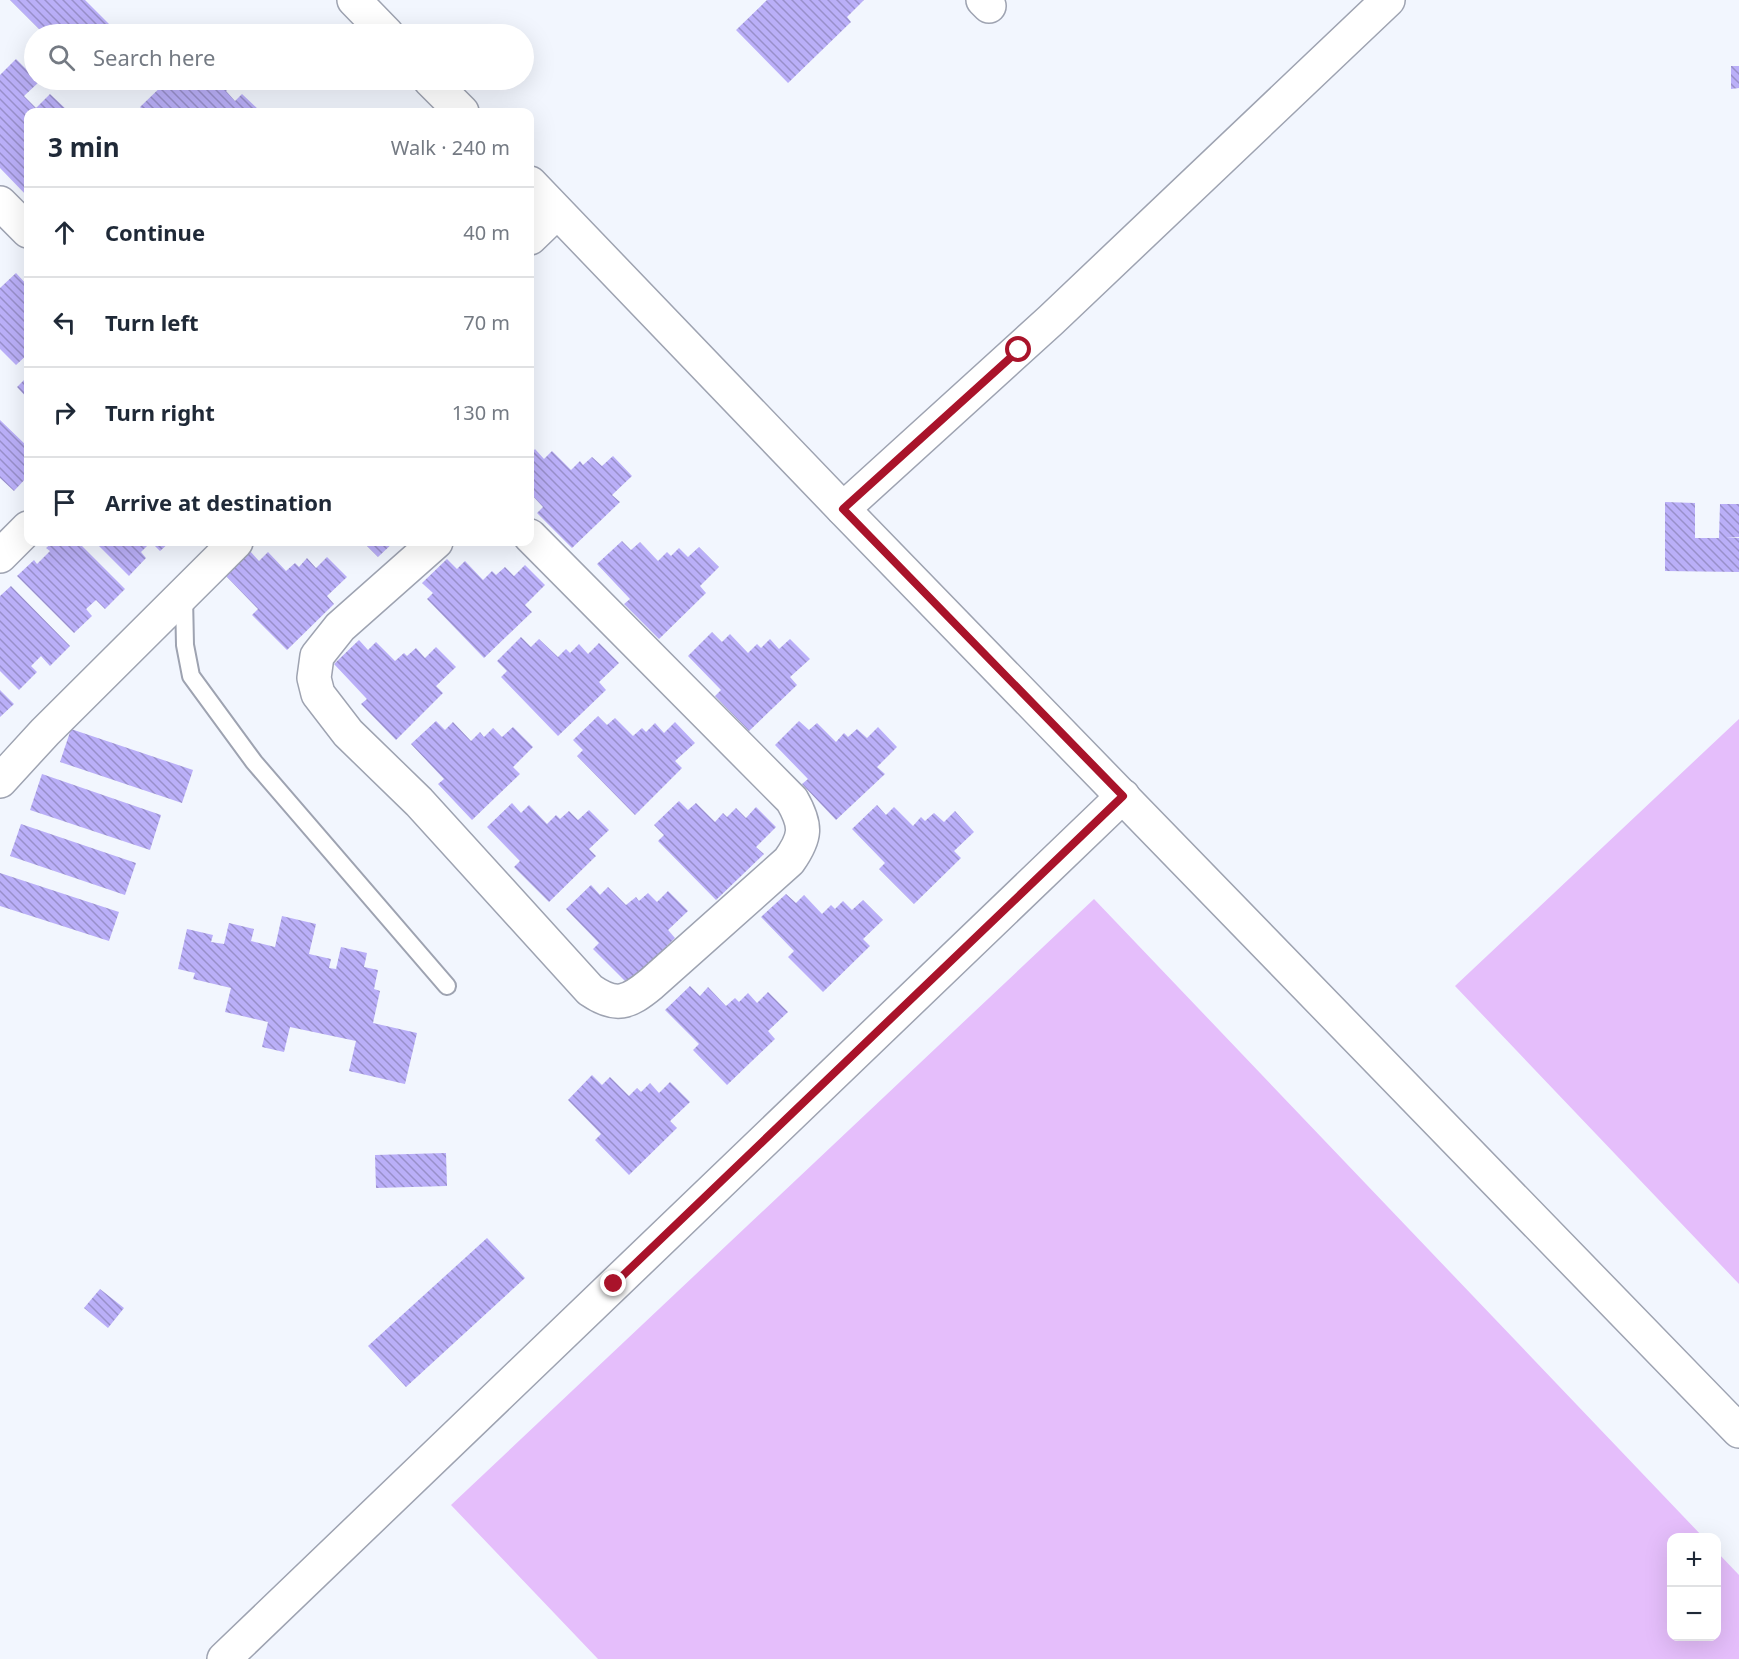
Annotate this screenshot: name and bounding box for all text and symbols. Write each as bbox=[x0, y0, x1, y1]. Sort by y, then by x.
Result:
search box bbox=[24, 24, 534, 90]
icon: search bbox=[45, 41, 78, 74]
text: Search here bbox=[93, 42, 215, 72]
text: 3 min bbox=[48, 129, 120, 165]
text: Walk · 240 m bbox=[391, 134, 510, 161]
icon: ahead bbox=[48, 216, 81, 249]
text: Continue bbox=[105, 217, 205, 247]
text: 40 m bbox=[463, 219, 510, 246]
icon: left bbox=[48, 306, 81, 339]
text: Turn left bbox=[105, 307, 199, 337]
text: 70 m bbox=[463, 309, 510, 336]
route start bbox=[1005, 336, 1031, 362]
icon: right bbox=[48, 396, 81, 429]
text: Turn right bbox=[105, 397, 215, 427]
text: 130 m bbox=[452, 399, 510, 426]
icon: arrive bbox=[48, 486, 81, 519]
text: Arrive at destination bbox=[105, 487, 332, 517]
route end bbox=[600, 1270, 626, 1296]
map controls bbox=[1667, 1533, 1721, 1641]
button: + bbox=[1667, 1533, 1721, 1587]
button: − bbox=[1667, 1587, 1721, 1641]

